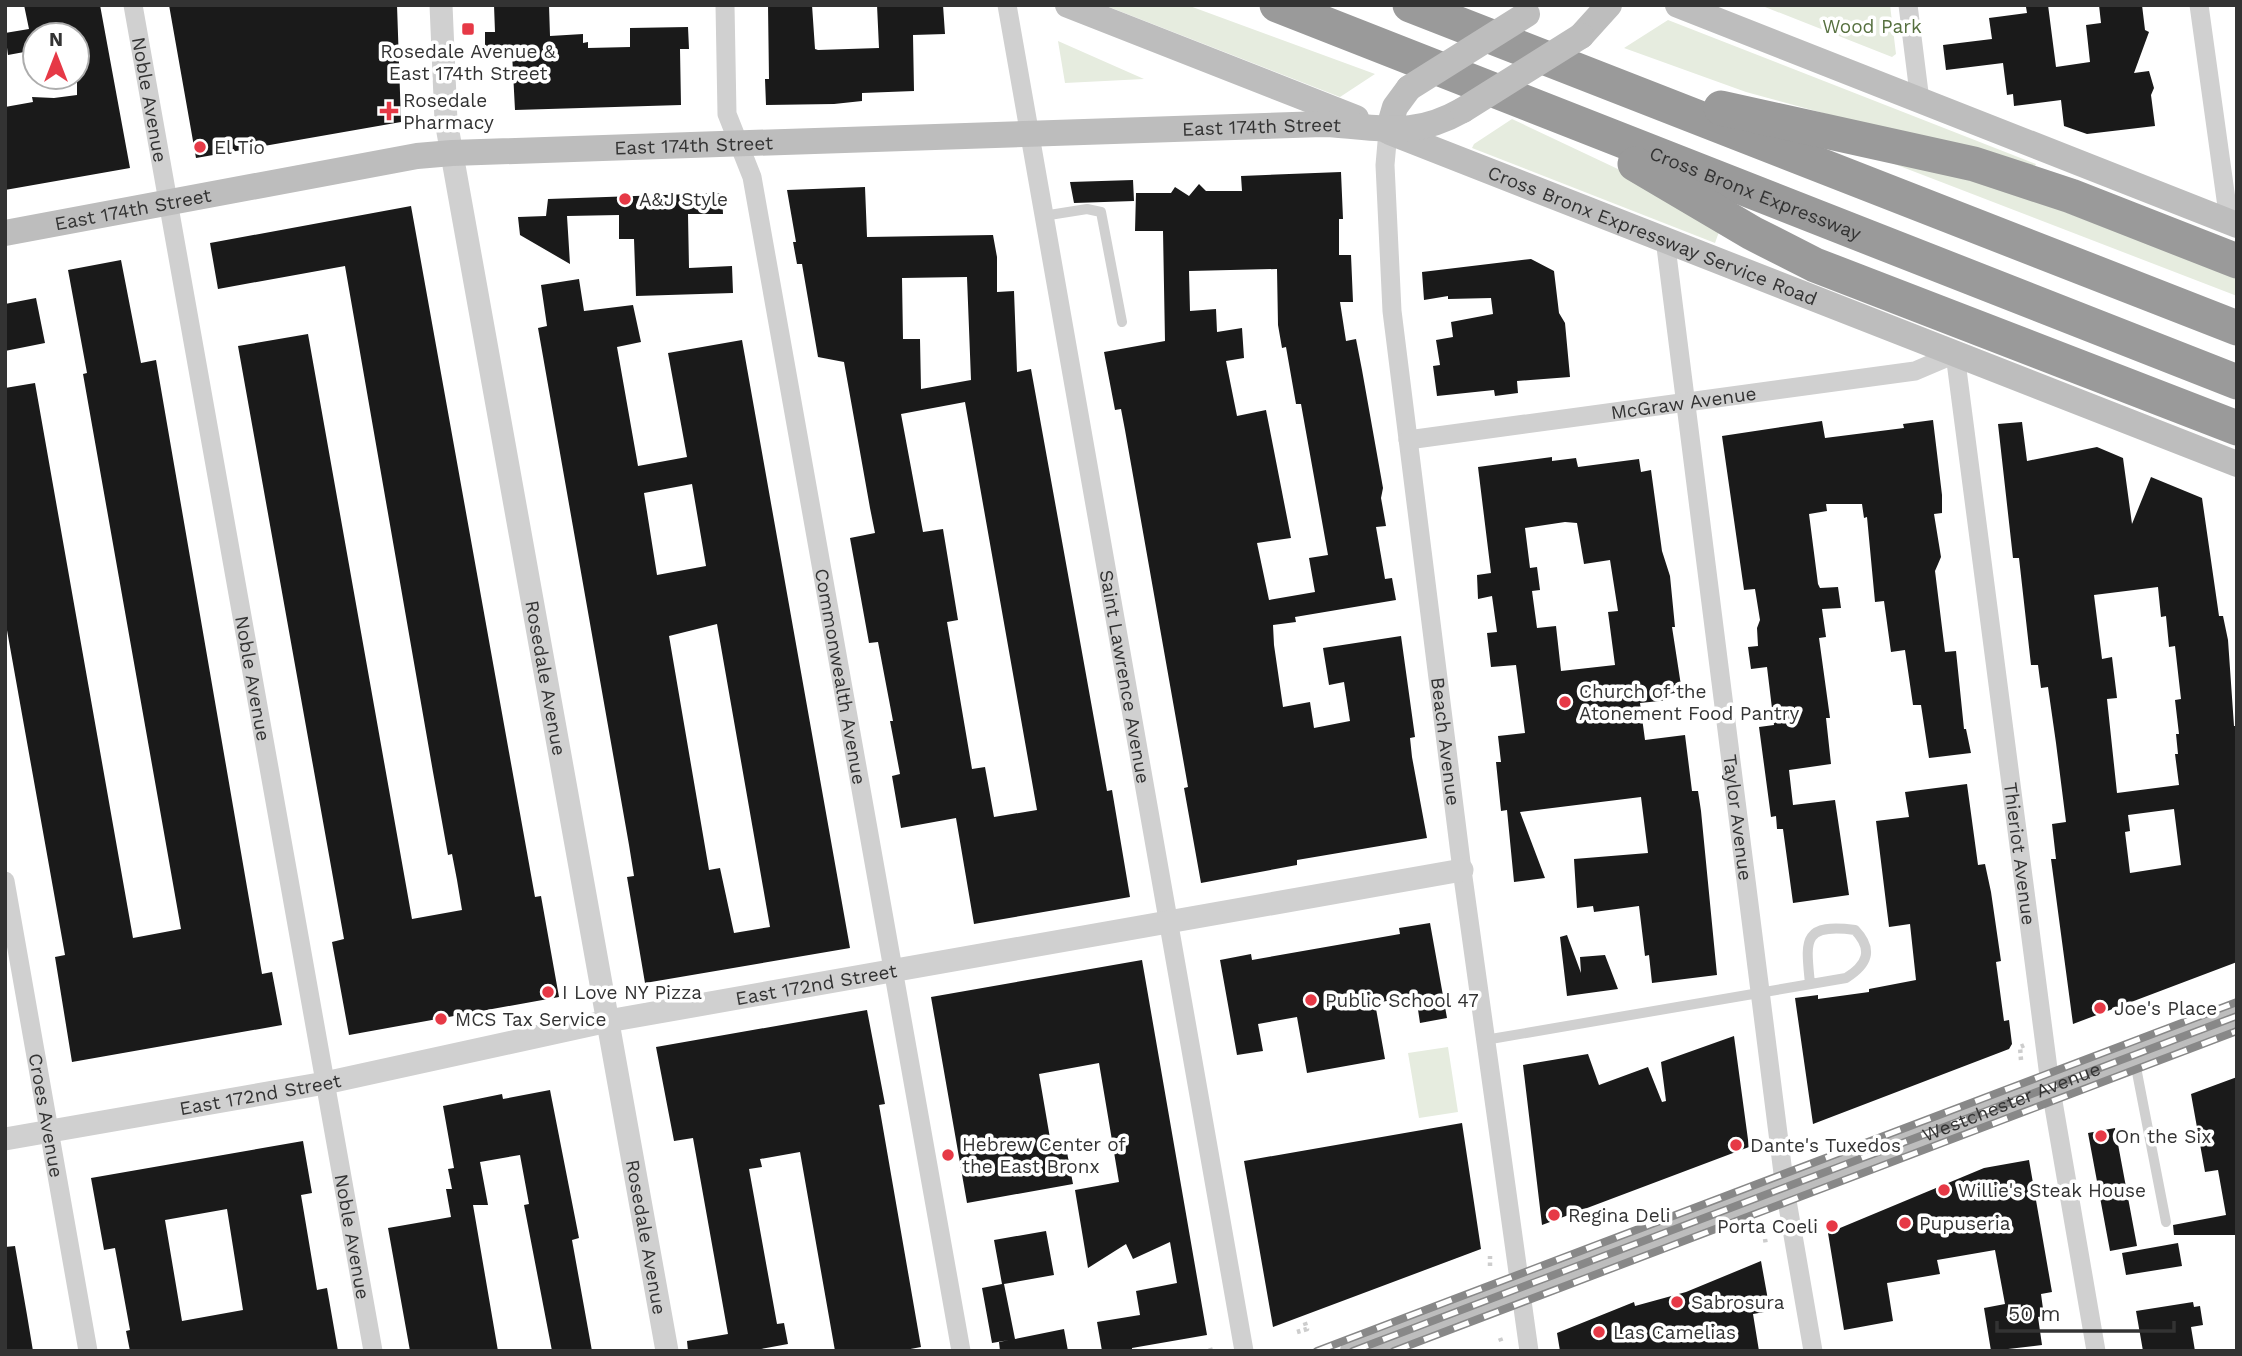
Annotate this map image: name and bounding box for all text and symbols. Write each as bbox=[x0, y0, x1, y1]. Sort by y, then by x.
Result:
park label: Wood Park bbox=[1822, 15, 1922, 38]
north arrow bbox=[21, 21, 91, 91]
marker: Rosedale Avenue & East 174th Street bbox=[460, 21, 476, 37]
text: N bbox=[49, 28, 63, 51]
street label: Noble Avenue bbox=[127, 35, 172, 164]
place label: Rosedale Avenue & East 174th Street bbox=[380, 40, 556, 85]
place label: Rosedale Pharmacy bbox=[403, 89, 494, 134]
marker: Rosedale Pharmacy bbox=[381, 103, 397, 119]
street label: East 174th Street bbox=[1182, 113, 1342, 141]
street label: East 174th Street bbox=[614, 131, 773, 160]
place label: El Tio bbox=[214, 136, 265, 159]
marker: El Tio bbox=[192, 139, 208, 155]
street label: Cross Bronx Expressway bbox=[1646, 141, 1865, 245]
street label: Cross Bronx Expressway Service Road bbox=[1485, 161, 1821, 310]
street label: East 174th Street bbox=[53, 184, 213, 236]
place label: A&J Style bbox=[639, 188, 728, 211]
marker: A&J Style bbox=[617, 191, 633, 207]
street label: McGraw Avenue bbox=[1609, 382, 1758, 424]
street label: Commonwealth Avenue bbox=[810, 567, 871, 786]
street label: Saint Lawrence Avenue bbox=[1095, 568, 1155, 785]
street label: Rosedale Avenue bbox=[520, 599, 571, 757]
street label: Noble Avenue bbox=[230, 614, 275, 743]
street label: Beach Avenue bbox=[1426, 676, 1465, 807]
place label: Church of the Atonement Food Pantry bbox=[1579, 680, 1800, 725]
marker: Church of the Atonement Food Pantry bbox=[1557, 694, 1573, 710]
street label: Taylor Avenue bbox=[1718, 753, 1757, 882]
street label: Thieriot Avenue bbox=[1999, 781, 2040, 927]
street label: East 172nd Street bbox=[734, 959, 899, 1010]
place label: I Love NY Pizza bbox=[562, 981, 702, 1004]
marker: I Love NY Pizza bbox=[540, 984, 556, 1000]
place label: Public School 47 bbox=[1325, 989, 1479, 1012]
marker: Public School 47 bbox=[1303, 992, 1319, 1008]
place label: Joe's Place bbox=[2114, 997, 2217, 1020]
marker: Joe's Place bbox=[2092, 1000, 2108, 1016]
place label: MCS Tax Service bbox=[455, 1008, 606, 1031]
marker: MCS Tax Service bbox=[433, 1011, 449, 1027]
street label: Croes Avenue bbox=[24, 1051, 68, 1179]
street label: Westchester Avenue bbox=[1919, 1057, 2104, 1147]
street label: East 172nd Street bbox=[178, 1069, 343, 1120]
place label: On the Six bbox=[2115, 1125, 2211, 1148]
marker: On the Six bbox=[2093, 1128, 2109, 1144]
place label: Hebrew Center of the East Bronx bbox=[962, 1133, 1126, 1178]
place label: Dante's Tuxedos bbox=[1750, 1134, 1901, 1157]
marker: Dante's Tuxedos bbox=[1728, 1137, 1744, 1153]
marker: Hebrew Center of the East Bronx bbox=[940, 1147, 956, 1163]
street label: Rosedale Avenue bbox=[621, 1158, 671, 1316]
street label: Noble Avenue bbox=[330, 1172, 375, 1301]
place label: Willie's Steak House bbox=[1958, 1179, 2146, 1202]
marker: Willie's Steak House bbox=[1936, 1182, 1952, 1198]
place label: Regina Deli bbox=[1568, 1204, 1671, 1227]
marker: Regina Deli bbox=[1546, 1207, 1562, 1223]
place label: Pupuseria bbox=[1919, 1212, 2011, 1235]
place label: Porta Coeli bbox=[1717, 1215, 1818, 1238]
marker: Pupuseria bbox=[1897, 1215, 1913, 1231]
marker: Porta Coeli bbox=[1824, 1218, 1840, 1234]
scale bar bbox=[1997, 1290, 2174, 1334]
place label: Sabrosura bbox=[1691, 1291, 1785, 1314]
marker: Sabrosura bbox=[1669, 1294, 1685, 1310]
text: 50 m bbox=[2008, 1301, 2060, 1326]
place label: Las Camelias bbox=[1613, 1321, 1736, 1344]
marker: Las Camelias bbox=[1591, 1324, 1607, 1340]

